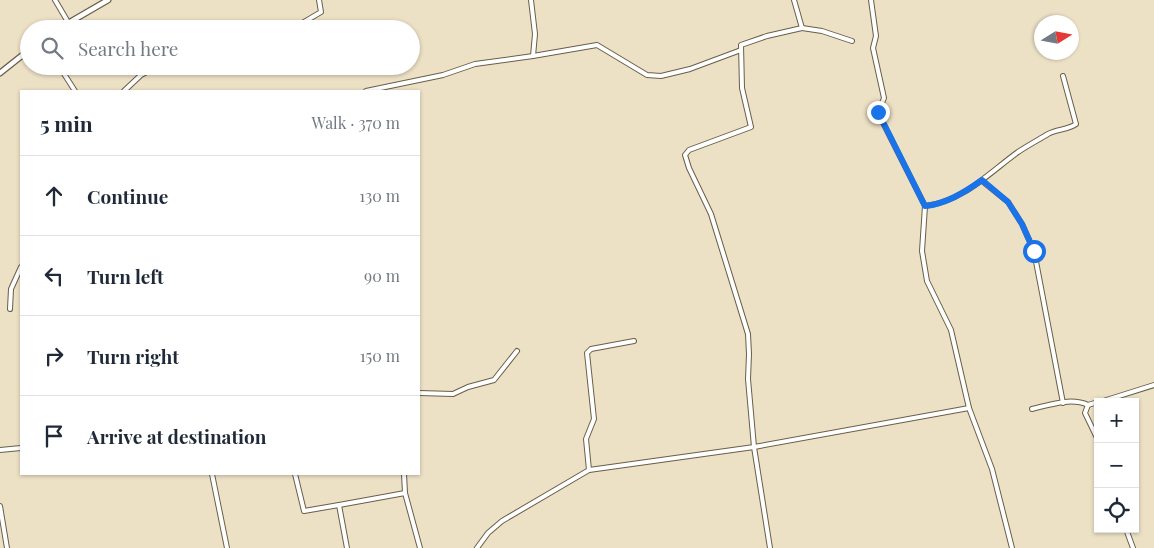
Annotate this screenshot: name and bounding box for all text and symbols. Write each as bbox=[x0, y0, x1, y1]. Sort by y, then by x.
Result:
north arrow bbox=[1034, 15, 1079, 60]
search box bbox=[20, 20, 420, 75]
icon: search bbox=[38, 34, 66, 62]
text: Search here bbox=[78, 35, 178, 61]
route end bbox=[867, 101, 890, 124]
text: 5 min bbox=[40, 109, 93, 137]
text: Walk · 370 m bbox=[311, 112, 400, 133]
icon: ahead bbox=[40, 182, 68, 210]
text: Continue bbox=[87, 183, 168, 209]
text: 130 m bbox=[359, 185, 400, 206]
route start bbox=[1023, 240, 1046, 263]
icon: left bbox=[40, 262, 68, 290]
text: Turn left bbox=[87, 263, 164, 289]
text: 90 m bbox=[364, 265, 400, 286]
icon: right bbox=[40, 342, 68, 370]
text: Turn right bbox=[87, 343, 179, 369]
text: 150 m bbox=[360, 345, 400, 366]
map controls bbox=[1094, 398, 1139, 533]
button: + bbox=[1094, 398, 1139, 443]
icon: arrive bbox=[40, 422, 68, 450]
text: Arrive at destination bbox=[87, 423, 267, 449]
button: − bbox=[1094, 443, 1139, 488]
button: locate bbox=[1094, 488, 1139, 533]

